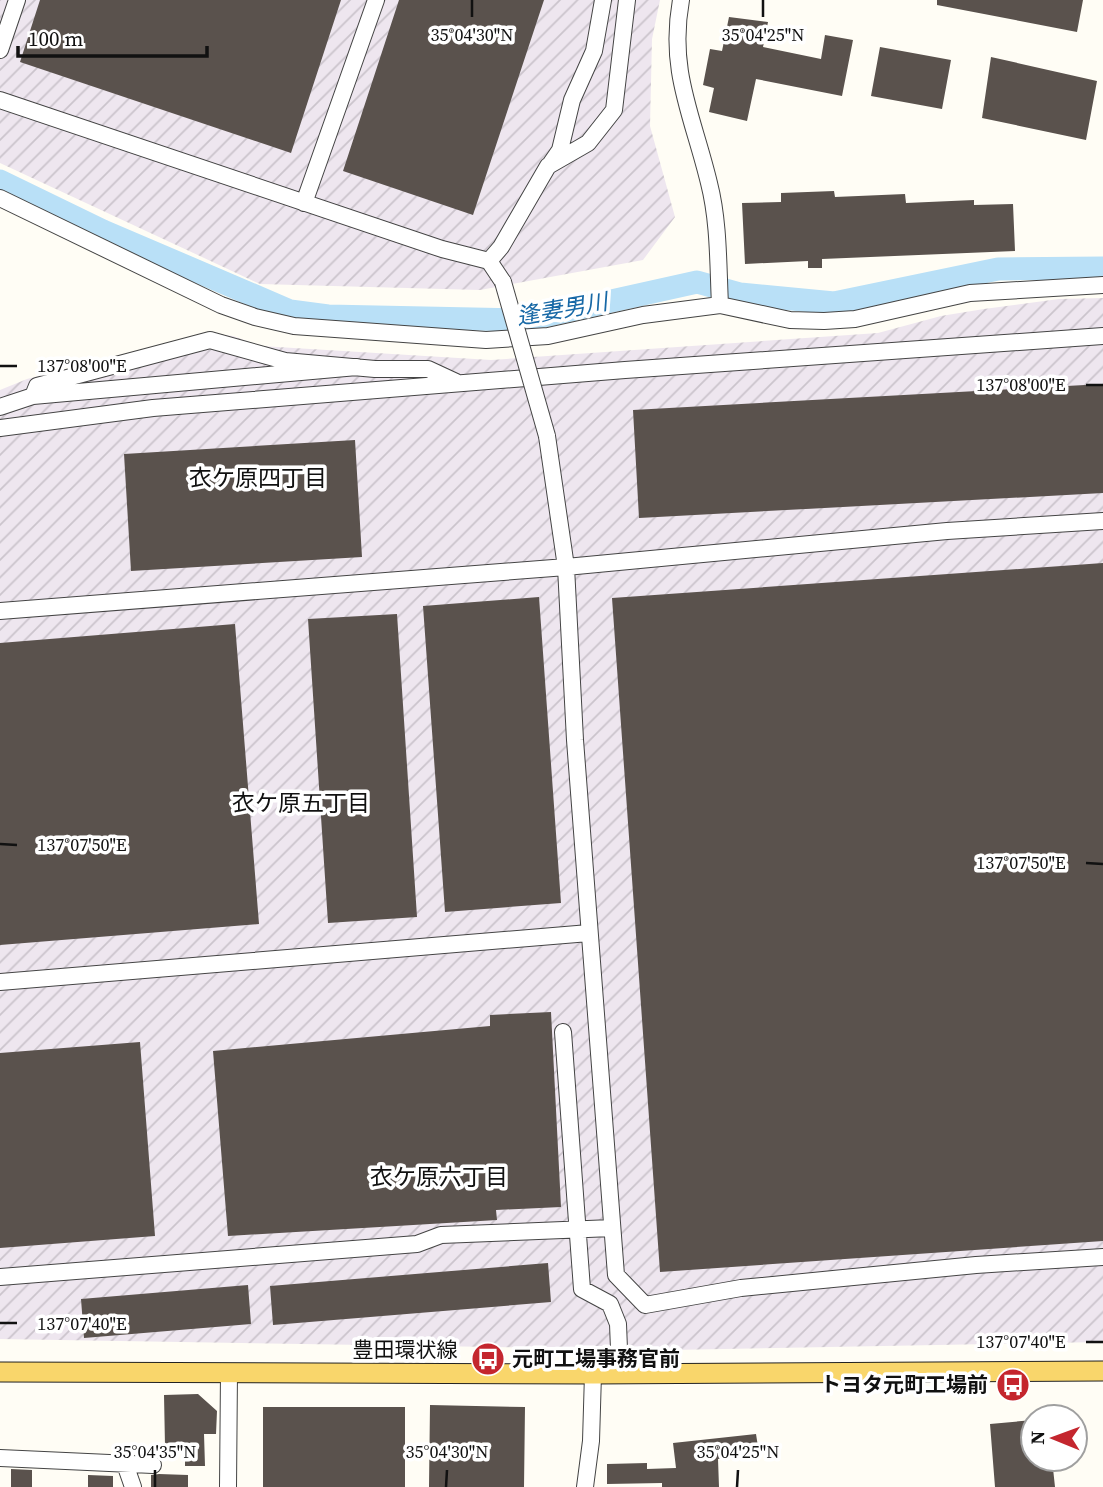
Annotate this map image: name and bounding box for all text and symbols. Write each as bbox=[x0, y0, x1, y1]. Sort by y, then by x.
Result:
scale bar bbox=[18, 14, 206, 58]
text: 35°04'30"N bbox=[431, 22, 513, 47]
text: 35°04'25"N bbox=[722, 22, 804, 47]
text: 100 m bbox=[28, 24, 83, 53]
water label: 逢妻男川 bbox=[514, 285, 613, 333]
text: 137°08'00"E bbox=[37, 353, 127, 378]
text: 137°08'00"E bbox=[976, 372, 1066, 397]
district label: 衣ケ原四丁目 bbox=[189, 462, 327, 494]
district label: 衣ケ原五丁目 bbox=[232, 787, 370, 819]
text: 137°07'50"E bbox=[37, 832, 127, 857]
text: 137°07'50"E bbox=[976, 850, 1066, 875]
district label: 衣ケ原六丁目 bbox=[370, 1161, 508, 1193]
text: 137°07'40"E bbox=[37, 1311, 127, 1336]
text: 137°07'40"E bbox=[976, 1329, 1066, 1354]
street label: 豊田環状線 bbox=[353, 1335, 458, 1364]
bus stop icon: 元町工場事務官前 bbox=[469, 1340, 507, 1378]
place label: 元町工場事務官前 bbox=[512, 1344, 680, 1373]
bus stop icon: トヨタ元町工場前 bbox=[994, 1366, 1032, 1404]
place label: トヨタ元町工場前 bbox=[820, 1370, 988, 1399]
north arrow bbox=[1019, 1403, 1089, 1473]
text: N bbox=[1024, 1430, 1050, 1445]
text: 35°04'35"N bbox=[114, 1439, 196, 1464]
text: 35°04'30"N bbox=[406, 1439, 488, 1464]
text: 35°04'25"N bbox=[697, 1439, 779, 1464]

